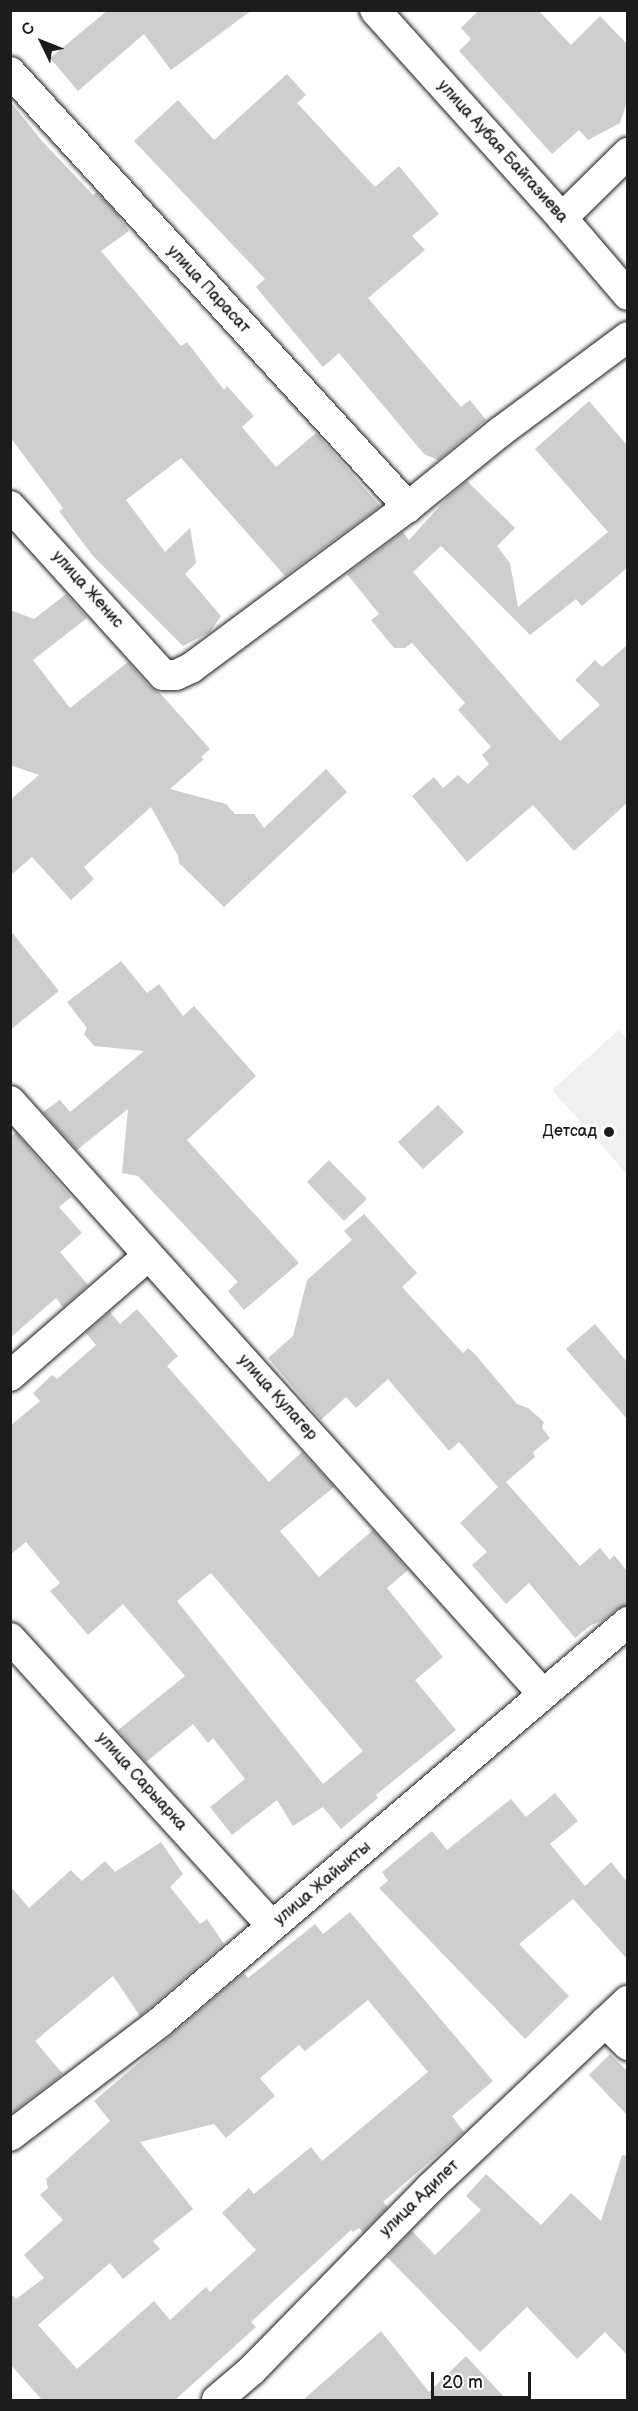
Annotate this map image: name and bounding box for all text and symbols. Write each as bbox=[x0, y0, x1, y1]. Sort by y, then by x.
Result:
north arrow bbox=[12, 12, 72, 72]
text: С bbox=[18, 19, 39, 40]
street label: улица Аубая Байгазиева bbox=[433, 77, 571, 227]
street label: улица Парасат bbox=[162, 242, 254, 338]
street label: улица Женис bbox=[47, 547, 127, 633]
place label: Детсад bbox=[543, 1122, 597, 1142]
marker: Детсад bbox=[602, 1125, 616, 1139]
street label: улица Кулагер bbox=[233, 1351, 321, 1445]
street label: улица Сарыарка bbox=[92, 1729, 190, 1835]
street label: улица Жайыкты bbox=[271, 1838, 375, 1930]
street label: улица Адилет bbox=[377, 2157, 463, 2241]
scale bar bbox=[434, 2360, 534, 2398]
text: 20 m bbox=[442, 2372, 483, 2393]

